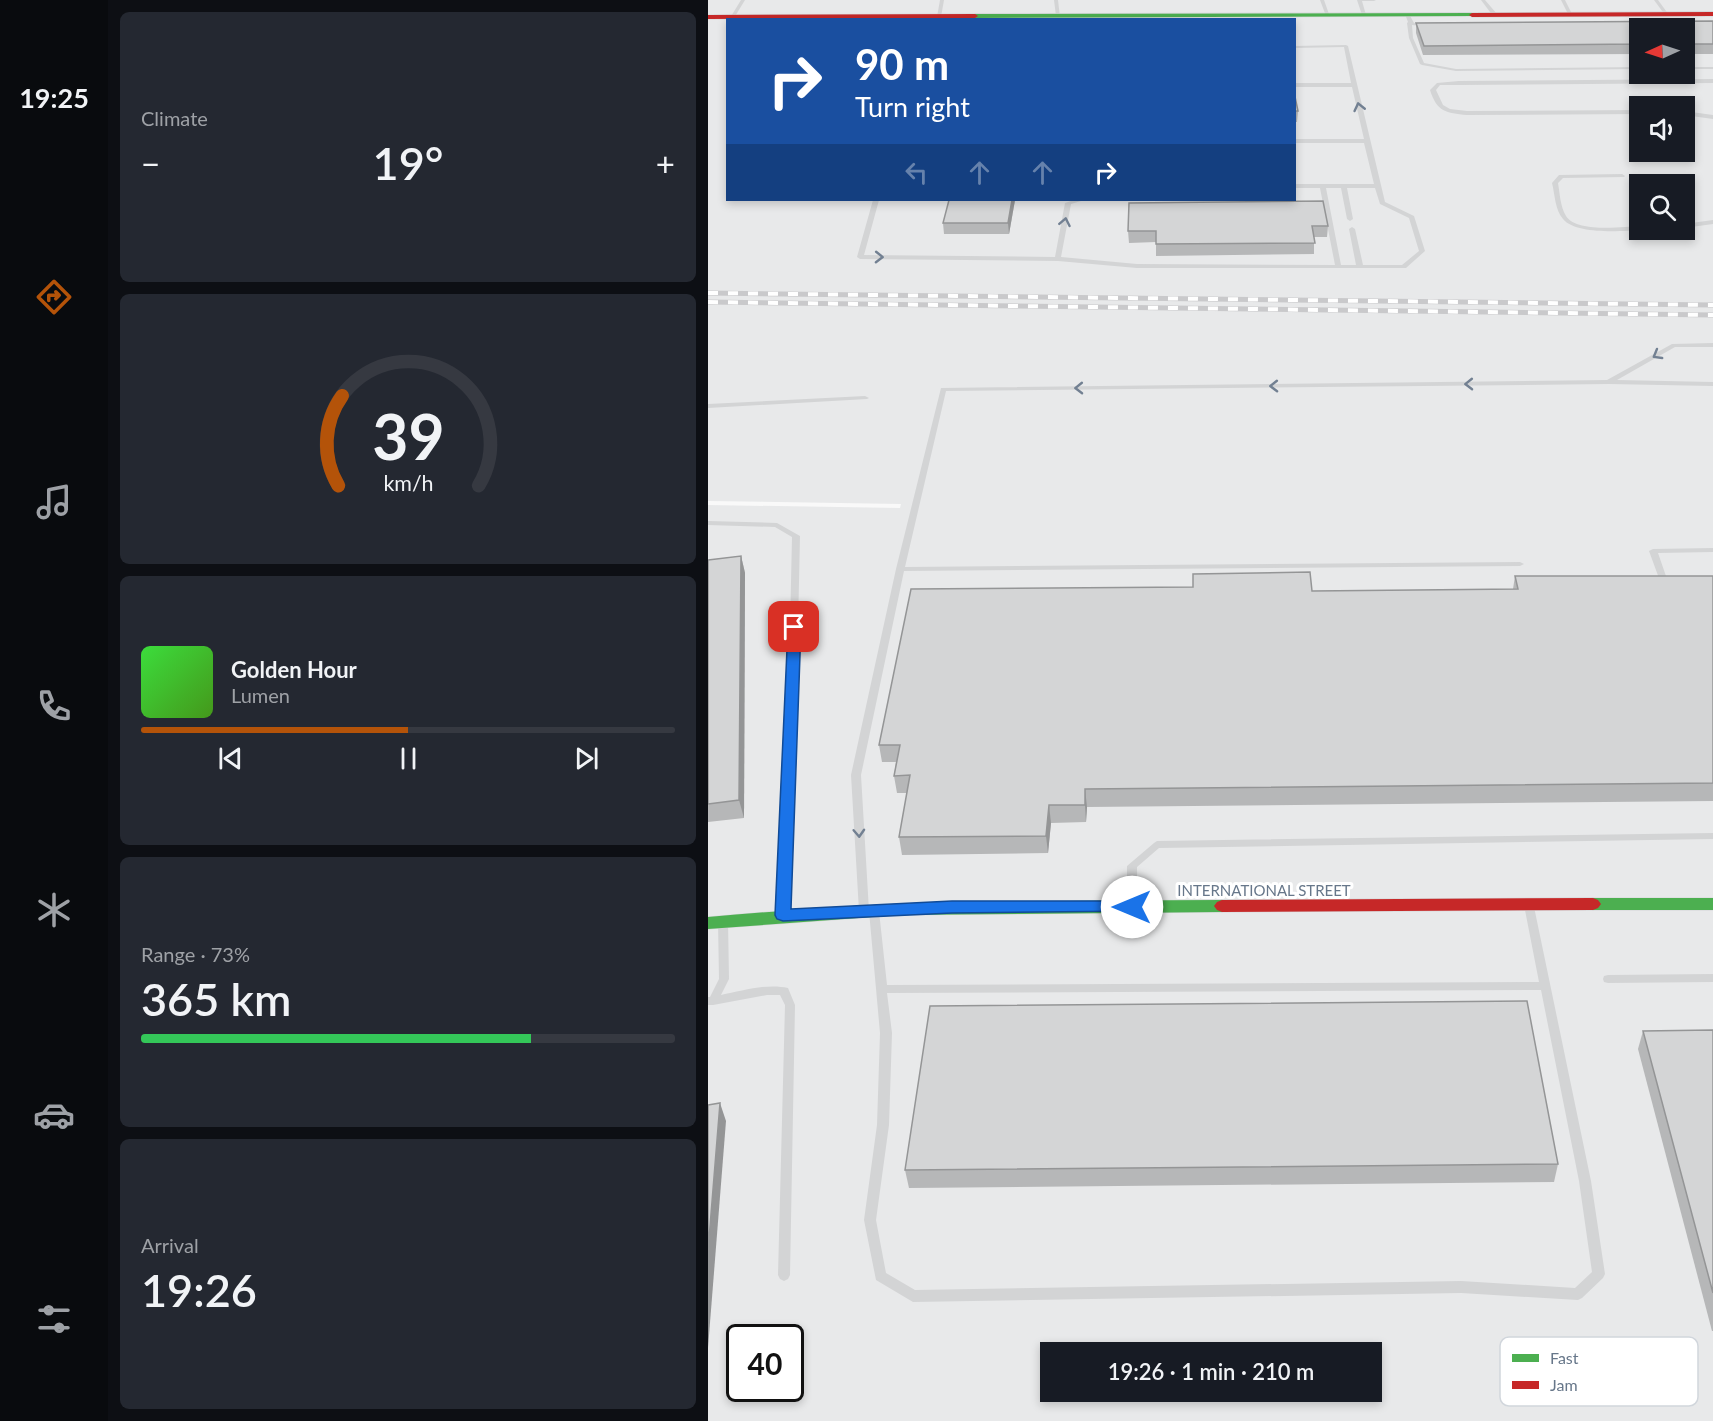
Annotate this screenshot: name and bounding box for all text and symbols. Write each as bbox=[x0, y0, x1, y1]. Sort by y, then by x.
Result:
north arrow bbox=[1629, 18, 1695, 84]
map controls bbox=[1629, 18, 1695, 240]
text: 90 m bbox=[855, 39, 949, 89]
icon: right bbox=[756, 42, 834, 120]
text: 19:25 bbox=[19, 81, 89, 114]
text: Turn right bbox=[855, 90, 970, 123]
button: sound bbox=[1629, 96, 1695, 162]
one-way arrow bbox=[1354, 102, 1367, 112]
text: Climate bbox=[141, 106, 208, 130]
text: 19° bbox=[373, 136, 443, 190]
text: − bbox=[141, 143, 160, 183]
text: + bbox=[656, 143, 675, 183]
icon: left bbox=[900, 156, 933, 189]
icon: ahead bbox=[963, 156, 996, 189]
icon: ahead bbox=[1026, 156, 1059, 189]
icon: right bbox=[1089, 156, 1122, 189]
button: search bbox=[1629, 174, 1695, 240]
one-way arrow bbox=[1058, 218, 1071, 228]
one-way arrow bbox=[875, 251, 884, 263]
icon: directions bbox=[33, 276, 75, 318]
one-way arrow bbox=[1653, 347, 1663, 359]
one-way arrow bbox=[1465, 378, 1474, 390]
one-way arrow bbox=[1270, 380, 1279, 392]
one-way arrow bbox=[1075, 382, 1084, 394]
text: 39 bbox=[372, 398, 444, 473]
text: km/h bbox=[383, 470, 433, 496]
icon: music bbox=[33, 481, 75, 523]
pin bbox=[768, 601, 819, 652]
icon: arrive bbox=[777, 610, 810, 643]
text: Golden Hour bbox=[231, 656, 357, 683]
text: Lumen bbox=[231, 683, 290, 707]
icon: phone bbox=[33, 685, 75, 727]
icon: previous bbox=[214, 742, 247, 775]
icon: pause bbox=[392, 742, 425, 775]
icon: next bbox=[570, 742, 603, 775]
one-way arrow bbox=[853, 829, 866, 838]
position arrow bbox=[1100, 875, 1164, 939]
street label: INTERNATIONAL STREET bbox=[1177, 881, 1351, 899]
icon: climate bbox=[33, 889, 75, 931]
text: Range · 73% bbox=[141, 942, 250, 966]
text: 365 km bbox=[141, 972, 291, 1026]
icon: car bbox=[33, 1094, 75, 1136]
text: Arrival bbox=[141, 1233, 199, 1257]
text: 19:26 bbox=[141, 1263, 257, 1317]
icon: filters bbox=[33, 1298, 75, 1340]
speed limit sign: 40 bbox=[726, 1324, 804, 1402]
legend bbox=[1500, 1337, 1698, 1406]
text: Fast bbox=[1550, 1348, 1579, 1367]
text: 19:26 · 1 min · 210 m bbox=[1108, 1358, 1314, 1385]
text: Jam bbox=[1550, 1375, 1578, 1394]

